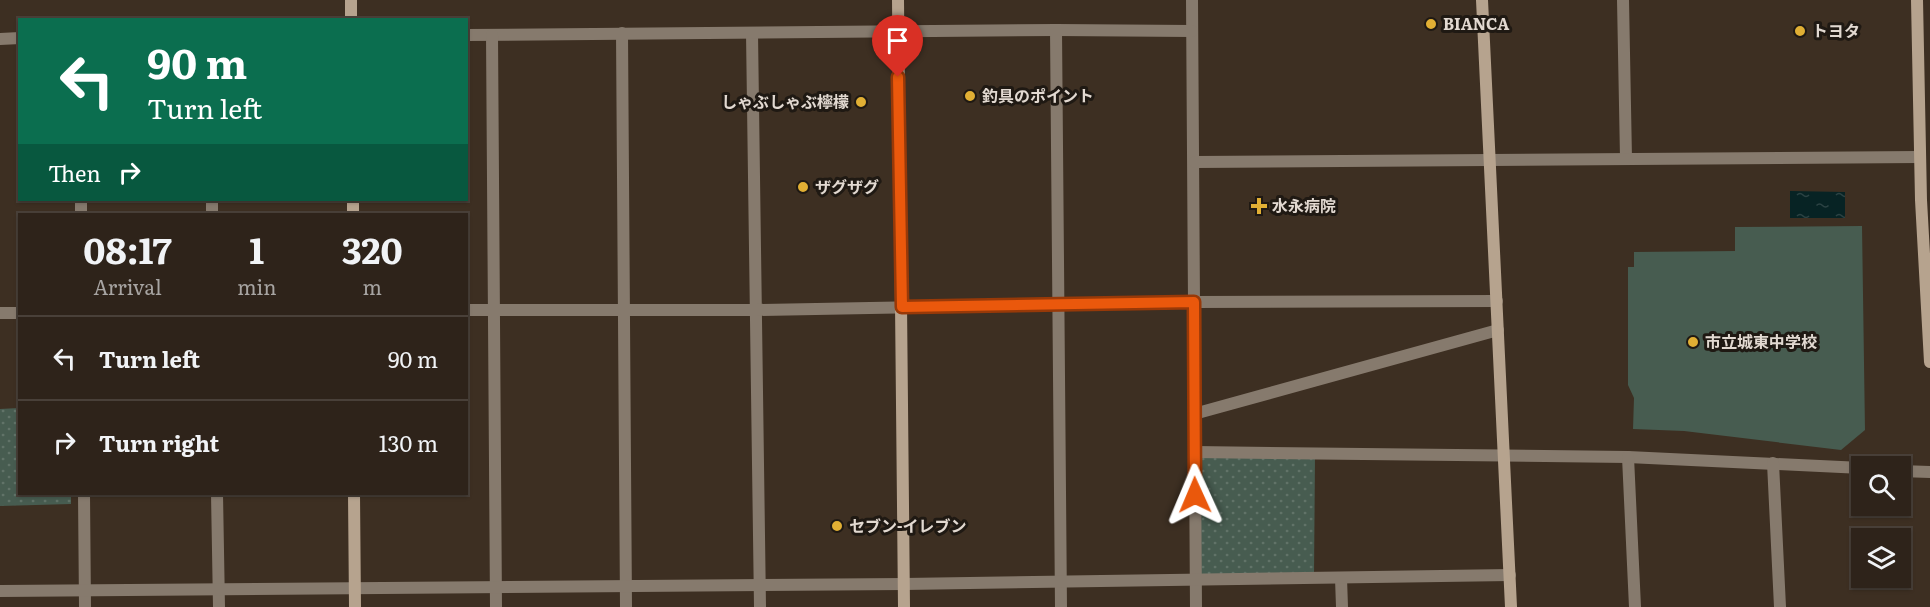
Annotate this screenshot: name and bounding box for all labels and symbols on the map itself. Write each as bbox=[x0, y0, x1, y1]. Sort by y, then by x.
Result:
place label: BIANCA bbox=[1443, 11, 1509, 35]
pin bbox=[872, 15, 923, 77]
marker: BIANCA bbox=[1424, 17, 1438, 31]
place label: トヨタ bbox=[1812, 18, 1860, 42]
marker: トヨタ bbox=[1793, 24, 1807, 38]
place label: 釣具のポイント bbox=[982, 83, 1094, 107]
place label: しゃぶしゃぶ檸檬 bbox=[721, 89, 849, 113]
marker: 釣具のポイント bbox=[963, 89, 977, 103]
marker: しゃぶしゃぶ檸檬 bbox=[854, 95, 868, 109]
place label: ザグザグ bbox=[815, 174, 879, 198]
marker: ザグザグ bbox=[796, 180, 810, 194]
place label: 水永病院 bbox=[1272, 193, 1336, 217]
marker: 水永病院 bbox=[1250, 197, 1268, 215]
place label: 市立城東中学校 bbox=[1705, 329, 1817, 353]
marker: 市立城東中学校 bbox=[1686, 335, 1700, 349]
position arrow bbox=[1163, 463, 1227, 527]
place label: セブン-イレブン bbox=[849, 513, 966, 537]
marker: セブン-イレブン bbox=[830, 519, 844, 533]

